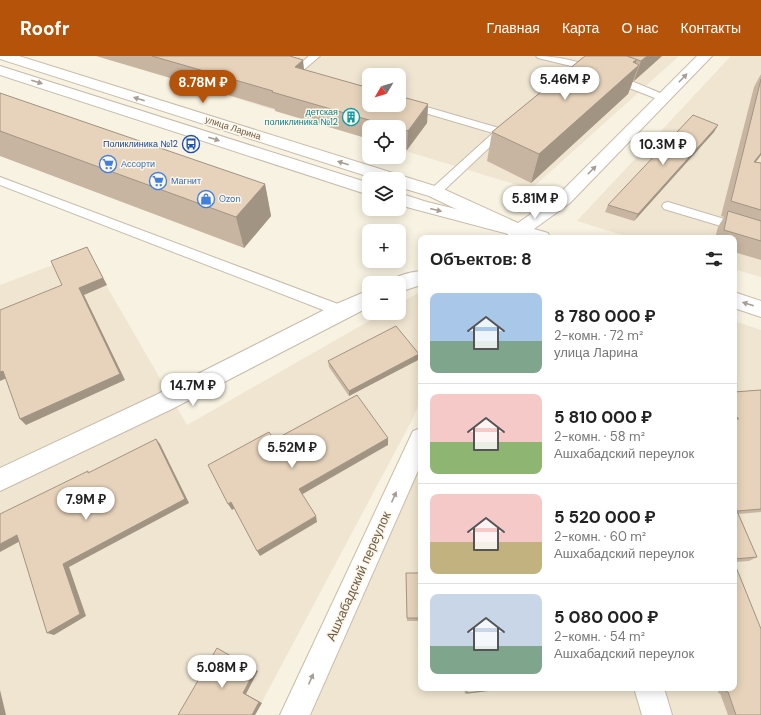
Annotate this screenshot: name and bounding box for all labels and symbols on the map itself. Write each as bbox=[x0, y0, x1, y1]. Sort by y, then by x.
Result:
pin: 5.46M ₽ bbox=[528, 67, 602, 101]
north arrow bbox=[362, 68, 406, 112]
pin: 8.78M ₽ bbox=[166, 70, 240, 104]
one-way arrow bbox=[678, 73, 688, 83]
one-way arrow bbox=[31, 79, 43, 85]
one-way arrow bbox=[133, 96, 145, 102]
place label: детская поликлиника №12 bbox=[265, 106, 338, 128]
building icon: детская поликлиника №12 bbox=[341, 107, 361, 127]
street label: улица Ларина bbox=[204, 113, 262, 143]
pin: 10.3M ₽ bbox=[626, 132, 700, 166]
bus stop icon: Поликлиника №12 bbox=[181, 134, 201, 154]
one-way arrow bbox=[208, 136, 220, 142]
place label: Поликлиника №12 bbox=[103, 138, 178, 150]
supermarket icon: Ассорти bbox=[98, 154, 118, 174]
place label: Ассорти bbox=[121, 158, 155, 170]
one-way arrow bbox=[337, 160, 349, 166]
one-way arrow bbox=[587, 165, 597, 175]
supermarket icon: Магнит bbox=[148, 171, 168, 191]
place label: Магнит bbox=[171, 175, 201, 187]
pin: 5.81M ₽ bbox=[498, 186, 572, 220]
shop icon: Ozon bbox=[196, 189, 216, 209]
place label: Ozon bbox=[219, 193, 241, 205]
one-way arrow bbox=[431, 207, 443, 213]
one-way arrow bbox=[741, 301, 753, 307]
pin: 14.7M ₽ bbox=[156, 373, 230, 407]
pin: 5.52M ₽ bbox=[255, 435, 329, 469]
pin: 7.9M ₽ bbox=[53, 487, 119, 521]
one-way arrow bbox=[391, 492, 397, 503]
street label: Ашхабадский переулок bbox=[322, 508, 395, 644]
pin: 5.08M ₽ bbox=[185, 655, 259, 689]
one-way arrow bbox=[308, 674, 314, 685]

